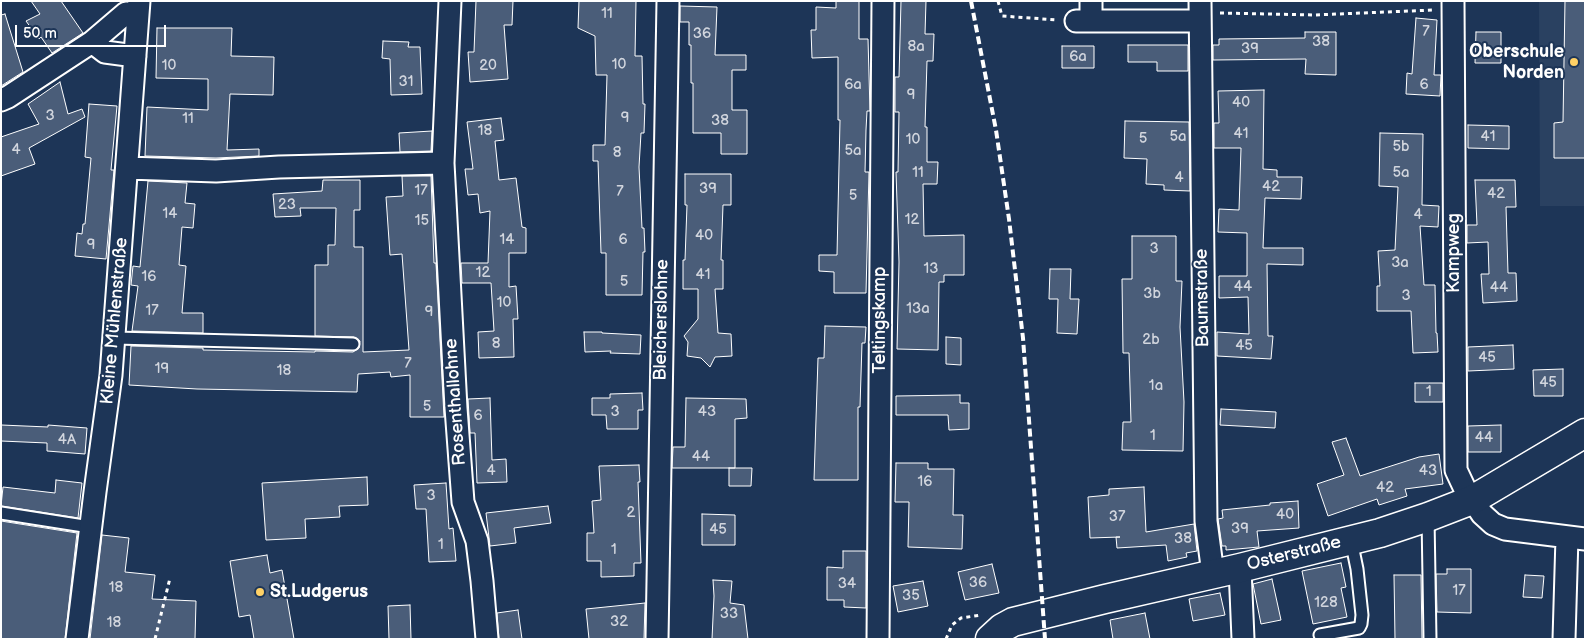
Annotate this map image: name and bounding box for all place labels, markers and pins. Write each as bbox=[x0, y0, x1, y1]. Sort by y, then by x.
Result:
place label: Oberschule Norden bbox=[1469, 41, 1564, 84]
marker: Oberschule Norden bbox=[1568, 56, 1580, 68]
place label: St.Ludgerus bbox=[270, 581, 368, 603]
marker: St.Ludgerus bbox=[254, 586, 266, 598]

